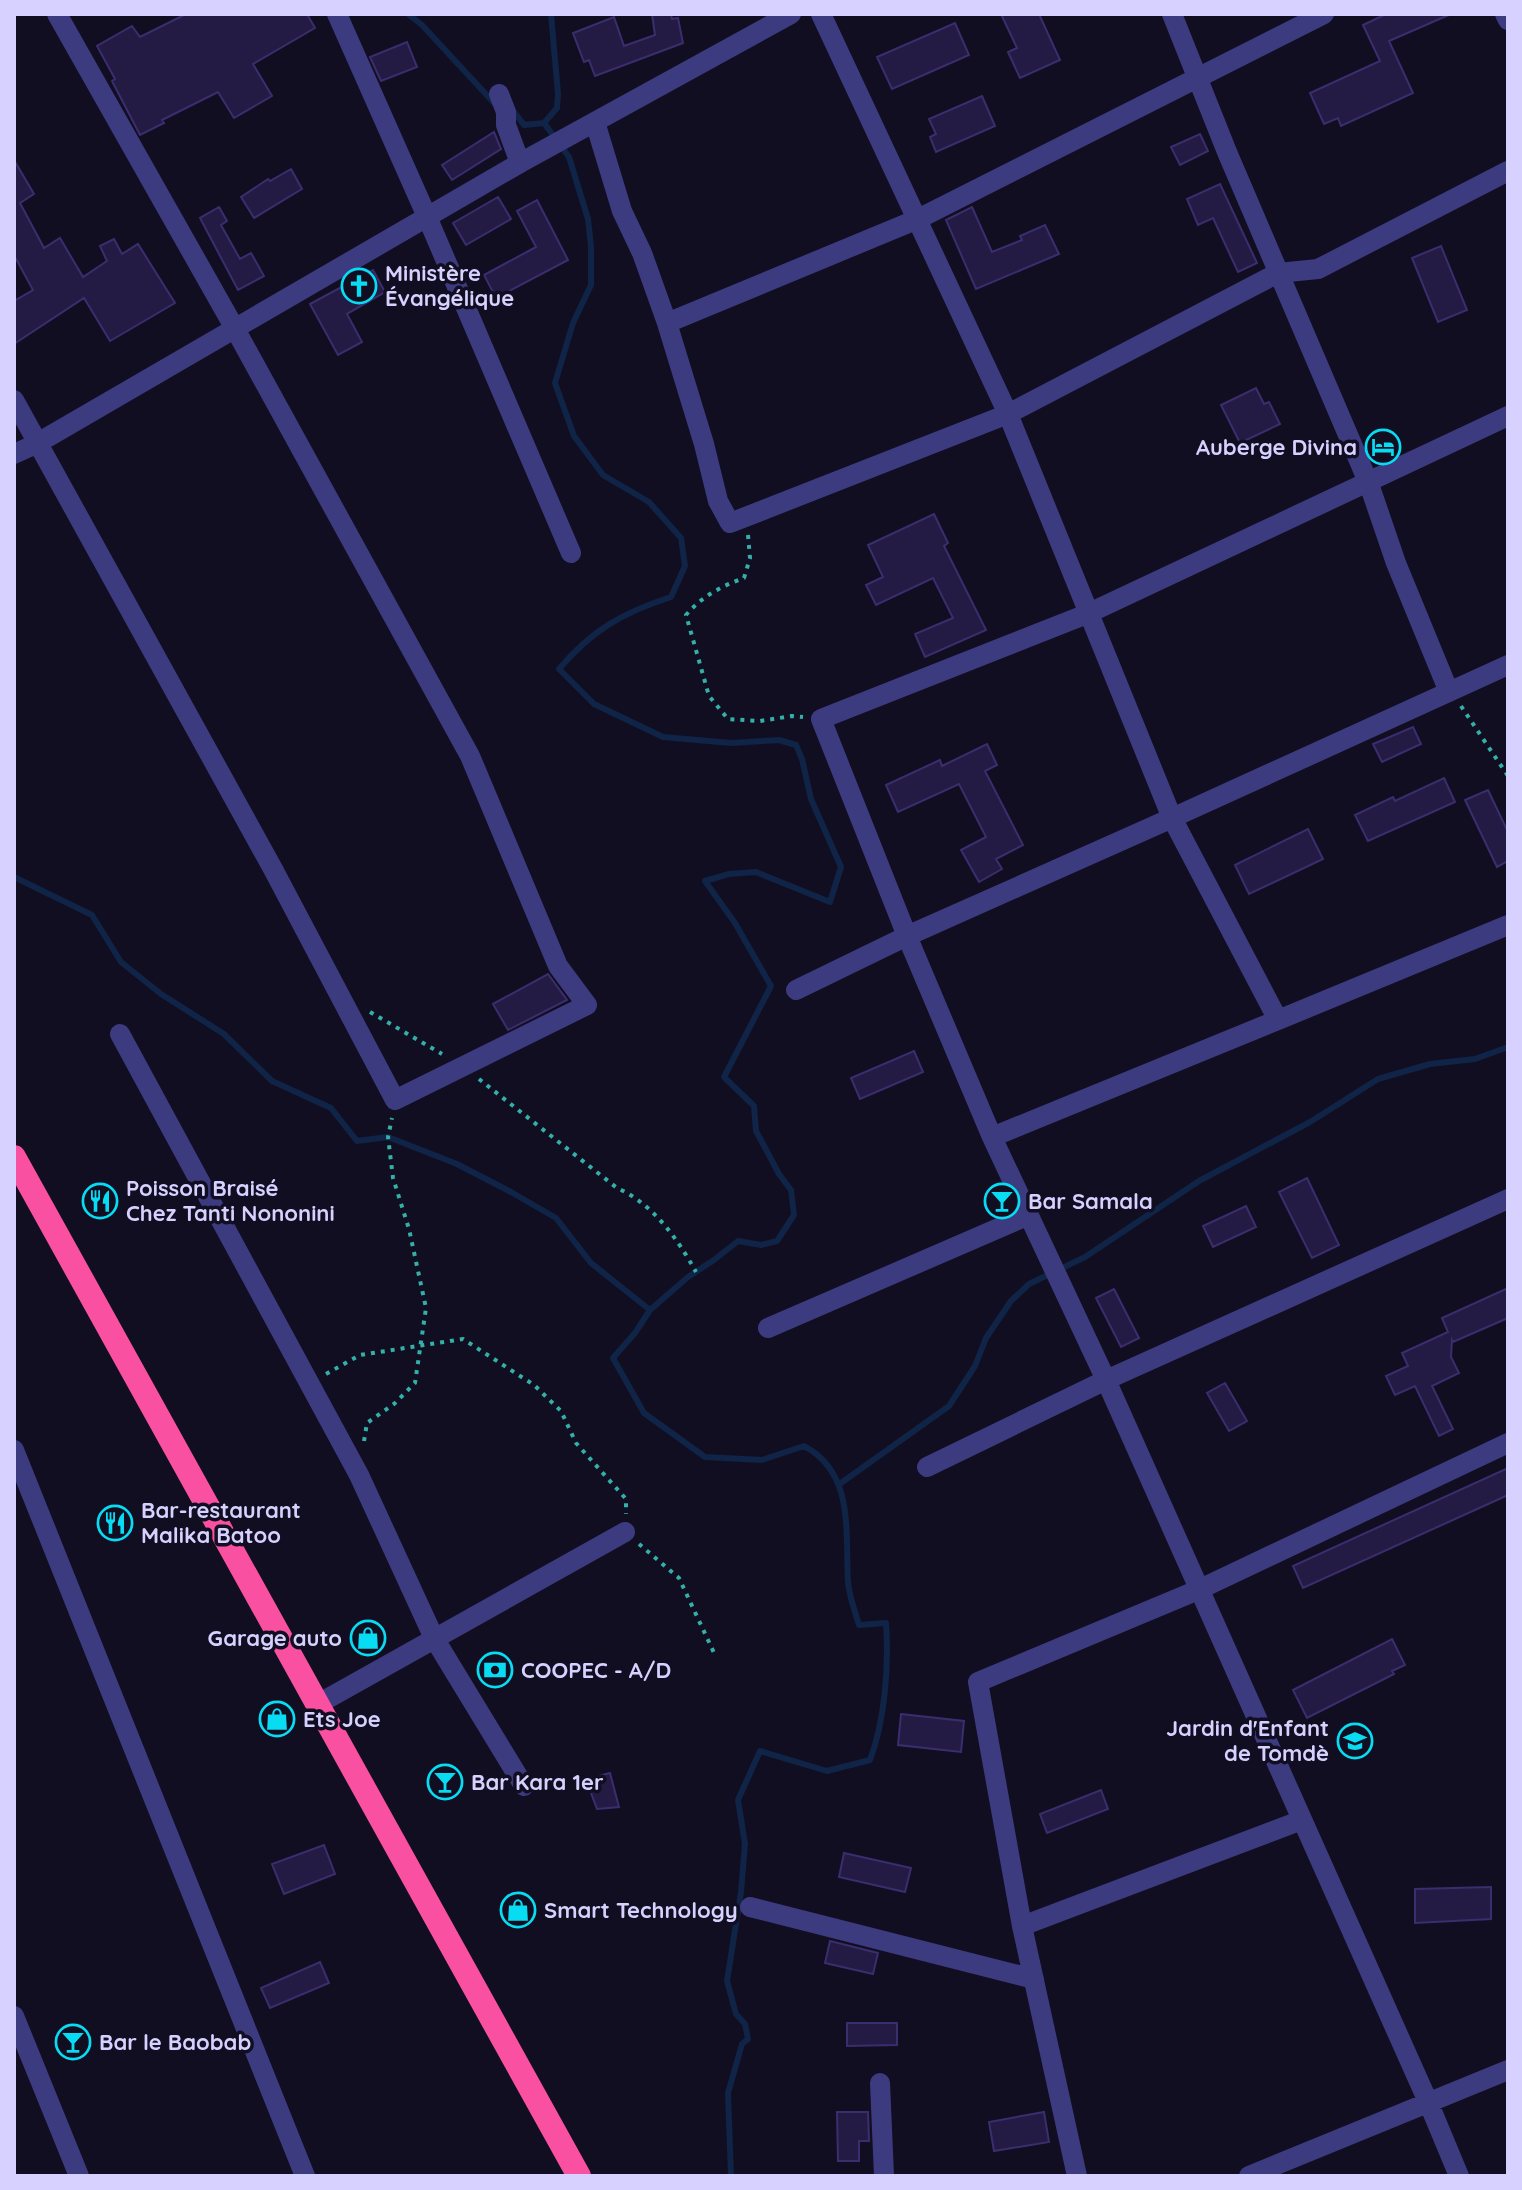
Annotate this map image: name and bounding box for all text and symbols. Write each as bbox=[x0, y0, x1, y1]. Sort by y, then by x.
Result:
place label: Ministère Évangélique bbox=[385, 259, 514, 312]
church icon: Ministère Évangélique bbox=[340, 267, 378, 305]
hotel icon: Auberge Divina bbox=[1364, 428, 1402, 466]
place label: Auberge Divina bbox=[1196, 433, 1357, 461]
place label: Poisson Braisé Chez Tanti Nononini bbox=[126, 1174, 335, 1227]
restaurant icon: Poisson Braisé Chez Tanti Nononini bbox=[81, 1182, 119, 1220]
bar icon: Bar Samala bbox=[983, 1182, 1021, 1220]
place label: Bar Samala bbox=[1028, 1187, 1153, 1215]
place label: Bar-restaurant Malika Batoo bbox=[141, 1496, 301, 1549]
restaurant icon: Bar-restaurant Malika Batoo bbox=[96, 1504, 134, 1542]
shop icon: Garage auto bbox=[349, 1619, 387, 1657]
place label: Garage auto bbox=[208, 1624, 342, 1652]
bank icon: COOPEC - A/D bbox=[476, 1651, 514, 1689]
place label: COOPEC - A/D bbox=[521, 1656, 671, 1684]
shop icon: Ets Joe bbox=[258, 1700, 296, 1738]
place label: Ets Joe bbox=[303, 1705, 381, 1733]
place label: Jardin d'Enfant de Tomdè bbox=[1166, 1714, 1329, 1767]
school or university icon: Jardin d'Enfant de Tomdè bbox=[1336, 1722, 1374, 1760]
bar icon: Bar Kara 1er bbox=[426, 1763, 464, 1801]
place label: Bar Kara 1er bbox=[471, 1768, 604, 1796]
shop icon: Smart Technology bbox=[499, 1891, 537, 1929]
place label: Smart Technology bbox=[544, 1896, 738, 1924]
bar icon: Bar le Baobab bbox=[54, 2023, 92, 2061]
place label: Bar le Baobab bbox=[99, 2028, 251, 2056]

